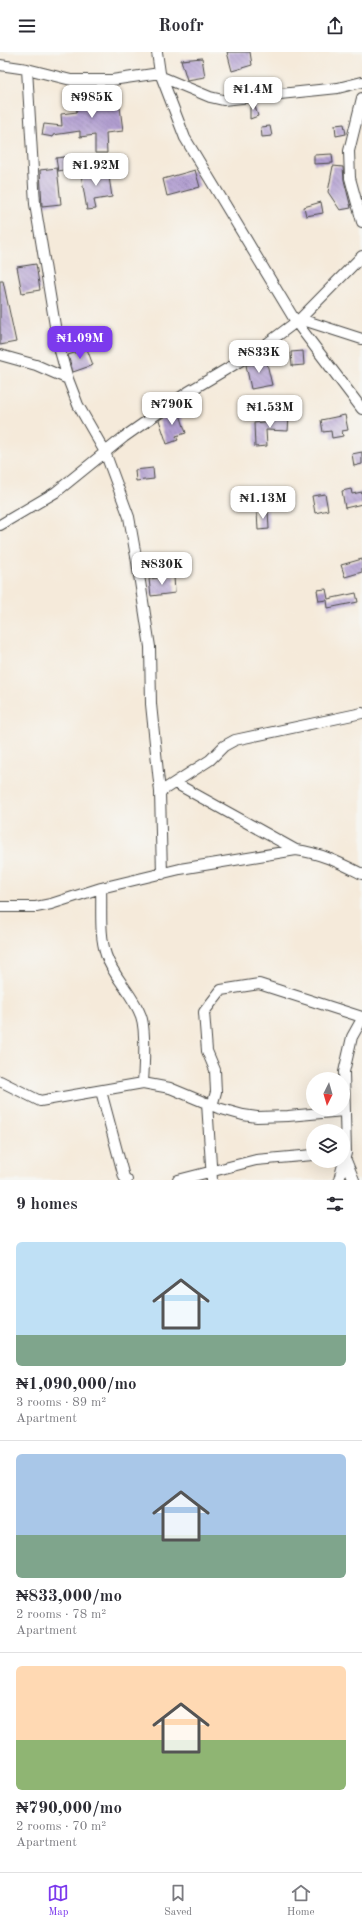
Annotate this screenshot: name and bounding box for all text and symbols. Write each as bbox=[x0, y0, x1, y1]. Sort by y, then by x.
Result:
icon: menu bbox=[16, 15, 38, 37]
icon: share bbox=[324, 15, 346, 37]
text: Roofr bbox=[158, 17, 204, 35]
pin: ₦1.4M bbox=[225, 77, 281, 111]
text: ₦1.4M bbox=[233, 83, 273, 96]
pin: ₦985K bbox=[64, 85, 120, 119]
text: ₦985K bbox=[71, 91, 113, 104]
pin: ₦1.92M bbox=[63, 153, 129, 187]
text: ₦1.92M bbox=[72, 159, 120, 172]
pin: ₦1.09M bbox=[47, 326, 113, 360]
text: ₦1.09M bbox=[56, 332, 104, 345]
pin: ₦833K bbox=[231, 340, 287, 374]
text: ₦833K bbox=[238, 346, 280, 359]
pin: ₦790K bbox=[144, 392, 200, 426]
pin: ₦1.53M bbox=[237, 395, 303, 429]
text: ₦790K bbox=[151, 398, 193, 411]
text: ₦1.53M bbox=[246, 401, 294, 414]
pin: ₦1.13M bbox=[230, 486, 296, 520]
text: ₦1.13M bbox=[239, 492, 287, 505]
pin: ₦830K bbox=[134, 552, 190, 586]
text: ₦830K bbox=[141, 558, 183, 571]
north arrow bbox=[306, 1072, 350, 1116]
map controls bbox=[306, 1072, 350, 1168]
button: layers bbox=[306, 1124, 350, 1168]
icon: filters bbox=[324, 1193, 346, 1215]
text: 9 homes bbox=[16, 1196, 78, 1213]
icon: home bbox=[145, 1268, 217, 1340]
text: ₦1,090,000/mo bbox=[16, 1376, 137, 1393]
text: 3 rooms · 89 m² bbox=[16, 1396, 106, 1409]
text: Apartment bbox=[16, 1412, 77, 1425]
icon: home bbox=[145, 1480, 217, 1552]
text: ₦833,000/mo bbox=[16, 1588, 122, 1605]
text: 2 rooms · 78 m² bbox=[16, 1608, 106, 1621]
text: Apartment bbox=[16, 1624, 77, 1637]
icon: home bbox=[145, 1692, 217, 1764]
text: ₦790,000/mo bbox=[16, 1800, 122, 1817]
text: 2 rooms · 70 m² bbox=[16, 1820, 106, 1833]
text: Apartment bbox=[16, 1836, 77, 1849]
tab: Map bbox=[47, 1882, 69, 1920]
tab: Saved bbox=[164, 1882, 192, 1920]
tab: Home bbox=[287, 1882, 315, 1920]

